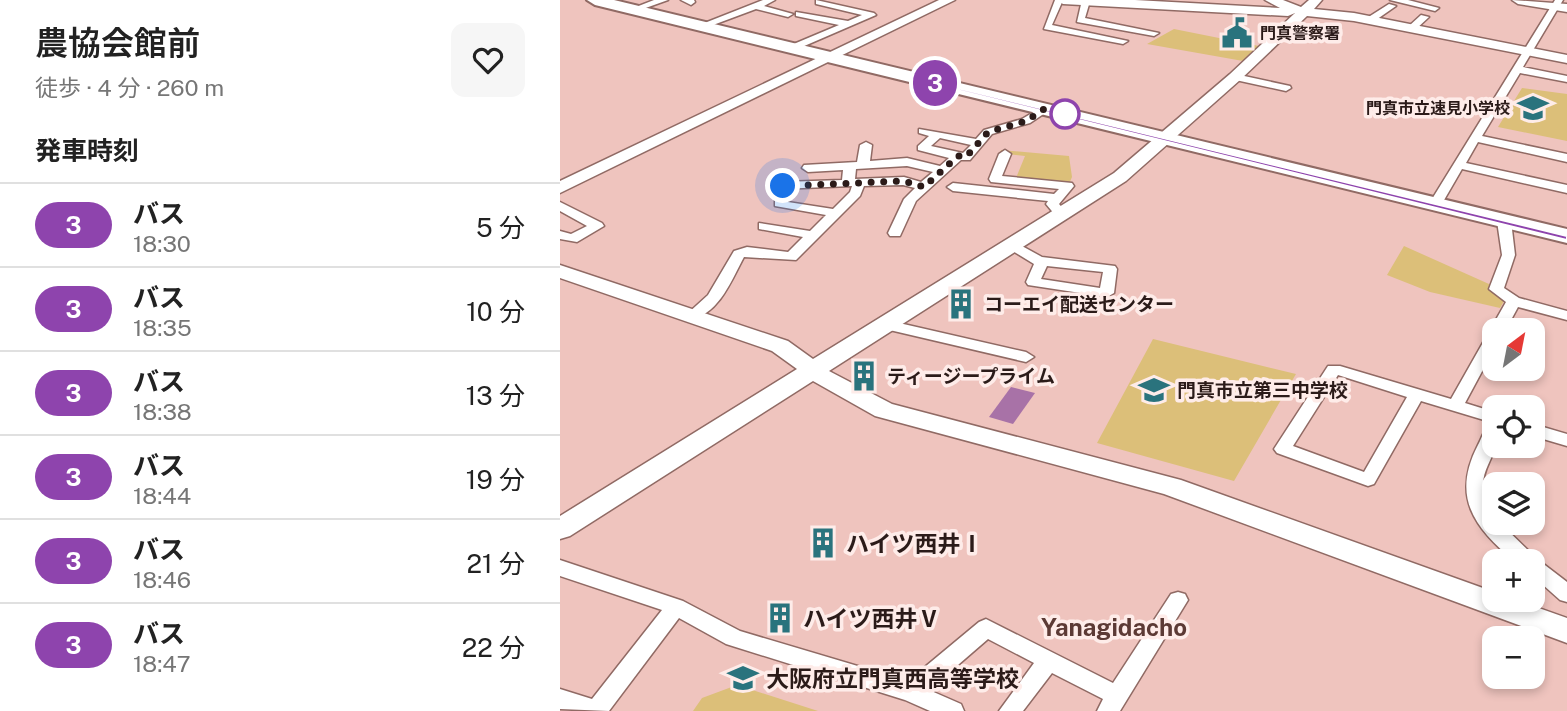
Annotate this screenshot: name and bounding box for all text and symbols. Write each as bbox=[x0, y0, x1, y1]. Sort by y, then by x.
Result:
public building icon: 門真警察署 bbox=[1220, 16, 1254, 50]
button: heart bbox=[451, 23, 525, 97]
text: 農協会館前 bbox=[35, 24, 200, 62]
place label: 門真警察署 bbox=[1260, 24, 1340, 43]
line badge: 3 bbox=[912, 60, 958, 106]
text: 3 bbox=[927, 69, 943, 97]
text: 徒歩 · 4 分 · 260 m bbox=[35, 74, 224, 101]
school or university icon: 門真市立速見小学校 bbox=[1516, 91, 1550, 125]
unlabelled marker bbox=[1050, 99, 1080, 129]
place label: 門真市立速見小学校 bbox=[1366, 99, 1510, 118]
text: 発車時刻 bbox=[35, 135, 139, 166]
your location bbox=[765, 168, 800, 203]
text: バス bbox=[133, 198, 185, 229]
text: 3 bbox=[66, 211, 81, 239]
text: 5 分 bbox=[476, 212, 525, 243]
text: 18:30 bbox=[133, 230, 191, 257]
text: バス bbox=[133, 282, 185, 313]
building icon: コーエイ配送センター bbox=[944, 287, 978, 321]
place label: コーエイ配送センター bbox=[984, 293, 1174, 315]
text: 3 bbox=[66, 295, 81, 323]
text: 10 分 bbox=[466, 296, 525, 327]
text: 18:35 bbox=[133, 314, 192, 341]
north arrow bbox=[1482, 318, 1545, 382]
map controls bbox=[1482, 318, 1545, 689]
building icon: ティージープライム bbox=[847, 359, 881, 393]
place label: ティージープライム bbox=[887, 365, 1055, 387]
text: バス bbox=[133, 366, 185, 397]
school or university icon: 門真市立第三中学校 bbox=[1137, 373, 1171, 407]
text: 3 bbox=[66, 379, 81, 407]
place label: 門真市立第三中学校 bbox=[1177, 379, 1348, 401]
text: 13 分 bbox=[466, 380, 525, 411]
button: locate bbox=[1482, 395, 1545, 458]
text: 18:38 bbox=[133, 398, 192, 425]
text: バス bbox=[133, 450, 185, 481]
text: 3 bbox=[66, 463, 81, 491]
text: 19 分 bbox=[466, 464, 525, 495]
button: layers bbox=[1482, 472, 1545, 535]
text: 18:44 bbox=[133, 482, 191, 509]
building icon: ハイツ西井Ⅰ bbox=[806, 526, 840, 560]
place label: ハイツ西井Ⅰ bbox=[846, 530, 984, 557]
text: バス bbox=[133, 534, 185, 565]
text: 3 bbox=[66, 547, 81, 575]
text: 21 分 bbox=[467, 548, 525, 579]
button: + bbox=[1482, 549, 1545, 612]
text: 18:46 bbox=[133, 566, 191, 593]
building icon: ハイツ西井Ⅴ bbox=[763, 601, 797, 635]
place label: ハイツ西井Ⅴ bbox=[803, 605, 941, 632]
district label: Yanagidacho bbox=[1041, 613, 1187, 641]
text: バス bbox=[133, 618, 185, 649]
button: − bbox=[1482, 626, 1545, 689]
text: 3 bbox=[66, 631, 81, 659]
text: 22 分 bbox=[462, 632, 525, 663]
text: 18:47 bbox=[133, 650, 191, 677]
school or university icon: 大阪府立門真西高等学校 bbox=[726, 661, 760, 695]
place label: 大阪府立門真西高等学校 bbox=[766, 665, 1019, 692]

